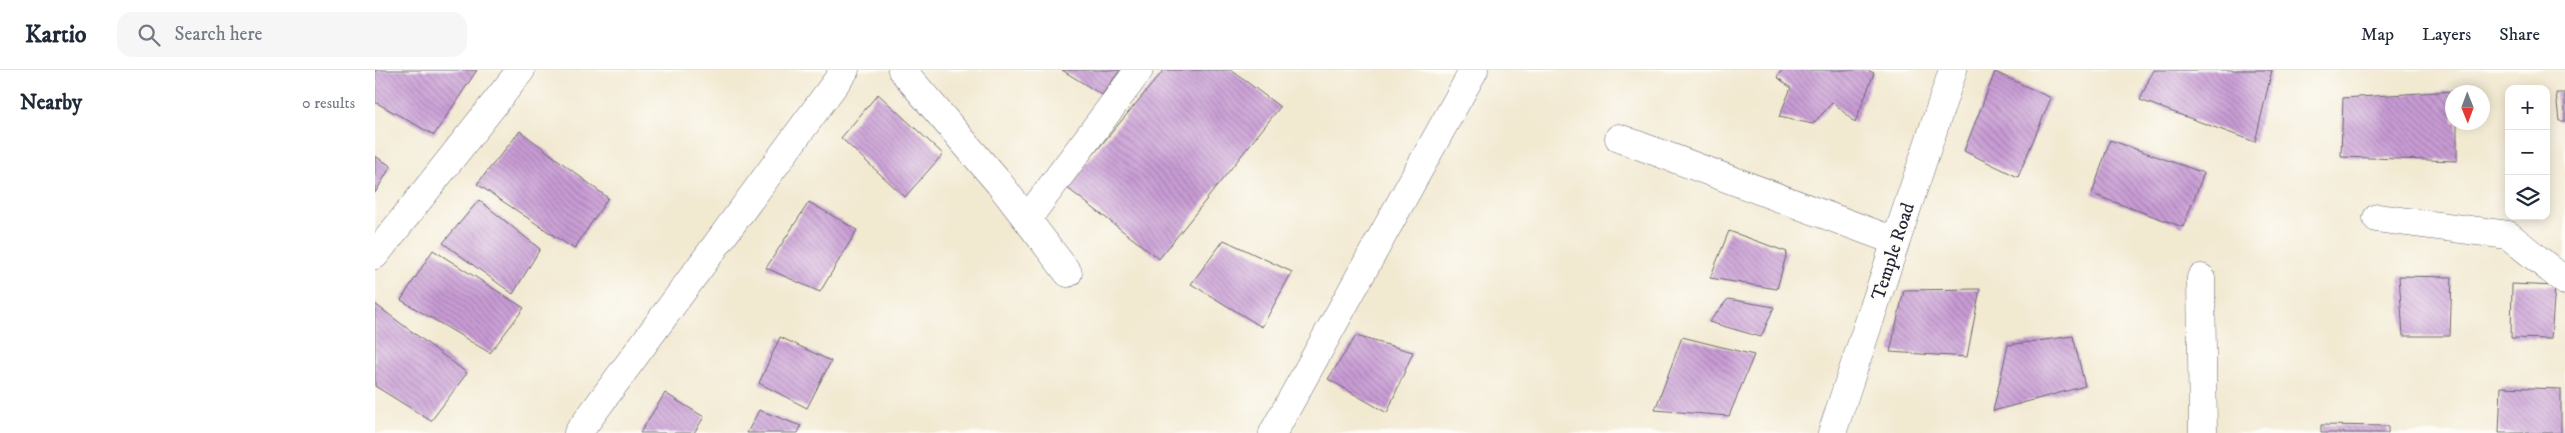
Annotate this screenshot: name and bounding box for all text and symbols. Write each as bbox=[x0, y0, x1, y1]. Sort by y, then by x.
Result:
search box bbox=[117, 12, 467, 57]
text: Kartio bbox=[25, 20, 87, 50]
icon: search bbox=[135, 21, 163, 49]
text: Search here bbox=[175, 23, 262, 46]
text: Map bbox=[2361, 24, 2394, 46]
text: Layers bbox=[2422, 24, 2471, 46]
text: Share bbox=[2499, 24, 2540, 46]
north arrow bbox=[2445, 85, 2490, 130]
map controls bbox=[2505, 85, 2550, 220]
button: + bbox=[2505, 85, 2550, 130]
text: Nearby bbox=[20, 90, 82, 116]
text: 0 results bbox=[302, 93, 355, 113]
button: − bbox=[2505, 130, 2550, 175]
button: layers bbox=[2505, 175, 2550, 220]
street label: Temple Road bbox=[1867, 199, 1920, 303]

